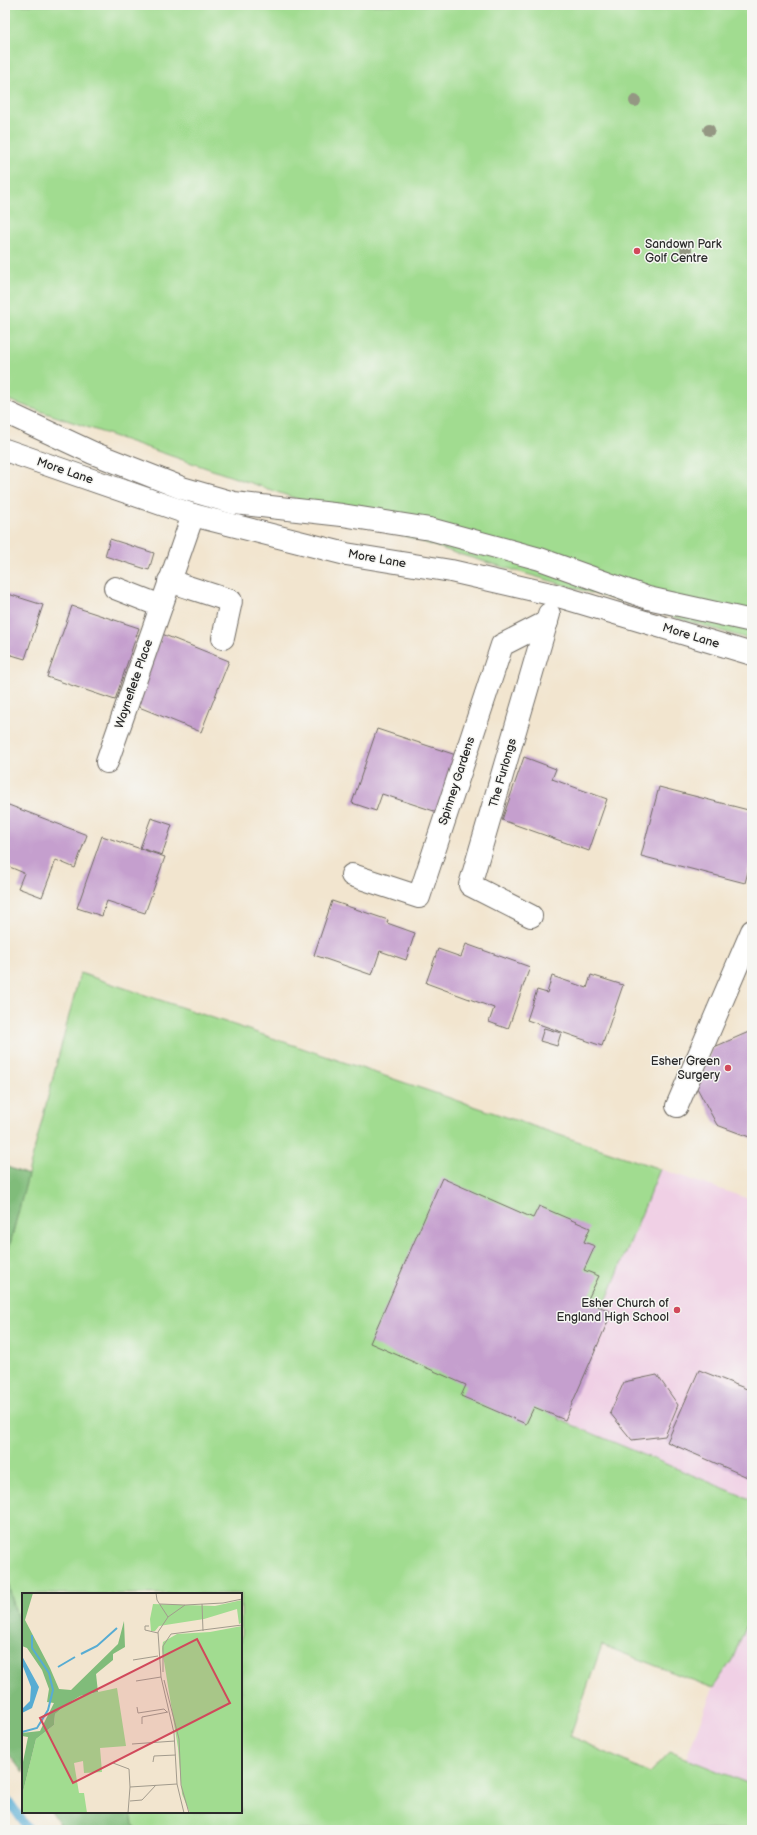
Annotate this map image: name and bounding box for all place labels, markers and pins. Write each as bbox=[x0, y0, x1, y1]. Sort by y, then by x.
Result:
place label: Sandown Park Golf Centre bbox=[645, 237, 722, 266]
marker: Sandown Park Golf Centre bbox=[632, 246, 642, 256]
place label: Esher Green Surgery bbox=[651, 1054, 721, 1083]
marker: Esher Green Surgery bbox=[723, 1063, 733, 1073]
place label: Esher Church of England High School bbox=[556, 1296, 669, 1325]
marker: Esher Church of England High School bbox=[672, 1305, 682, 1315]

